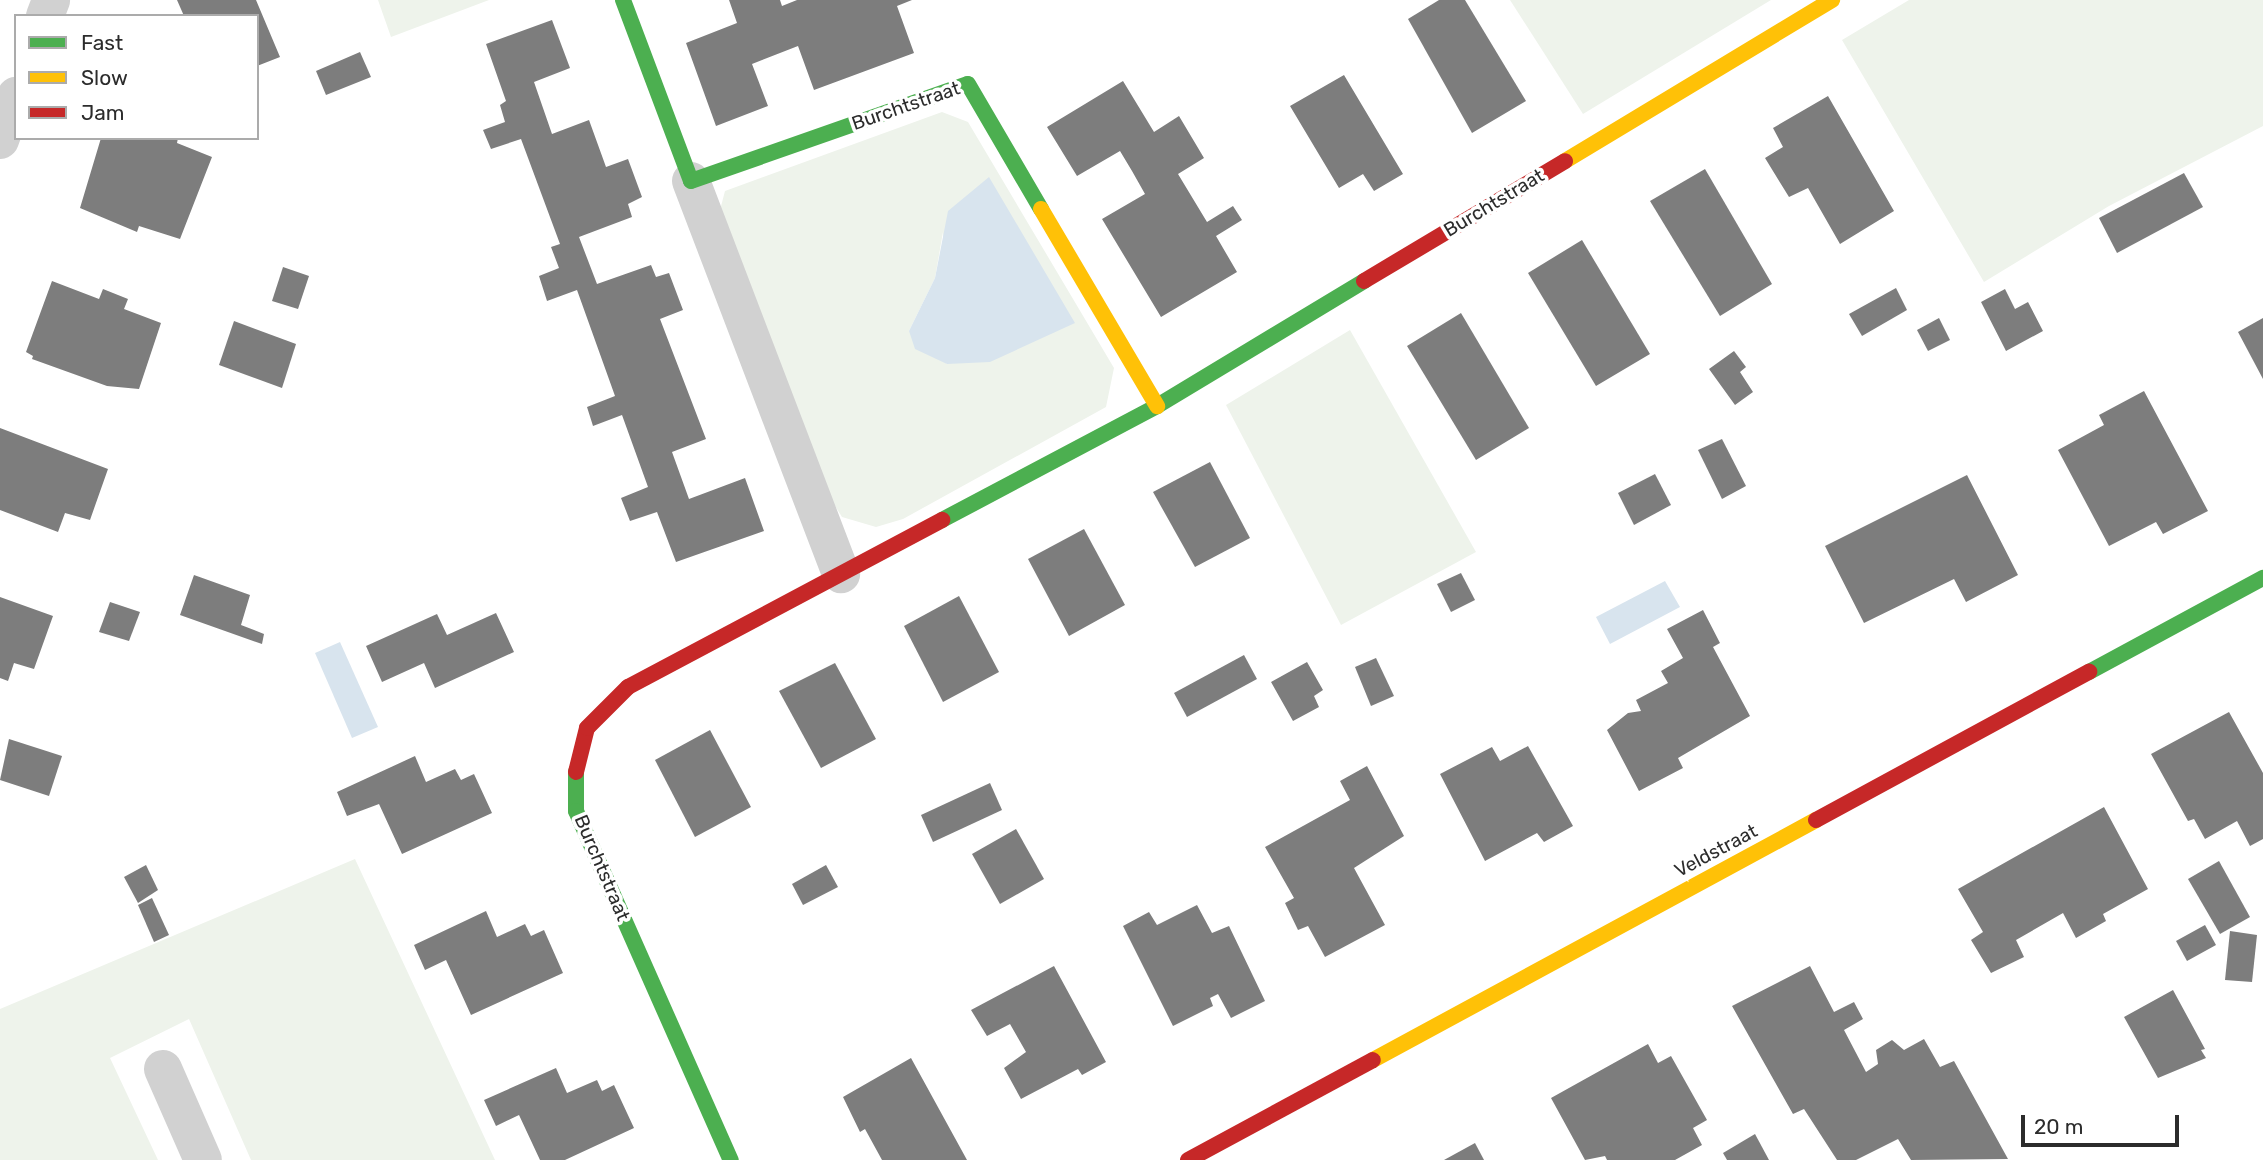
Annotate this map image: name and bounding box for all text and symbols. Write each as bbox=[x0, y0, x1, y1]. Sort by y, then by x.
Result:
legend bbox=[14, 14, 259, 140]
text: Fast bbox=[81, 30, 123, 55]
text: Slow bbox=[81, 65, 128, 90]
street label: Burchtstraat bbox=[849, 77, 963, 135]
text: Jam bbox=[81, 100, 125, 125]
street label: Burchtstraat bbox=[1440, 164, 1548, 242]
street label: Burchtstraat bbox=[569, 812, 635, 924]
street label: Veldstraat bbox=[1671, 820, 1761, 882]
scale bar bbox=[2025, 1100, 2182, 1144]
text: 20 m bbox=[2034, 1114, 2083, 1139]

